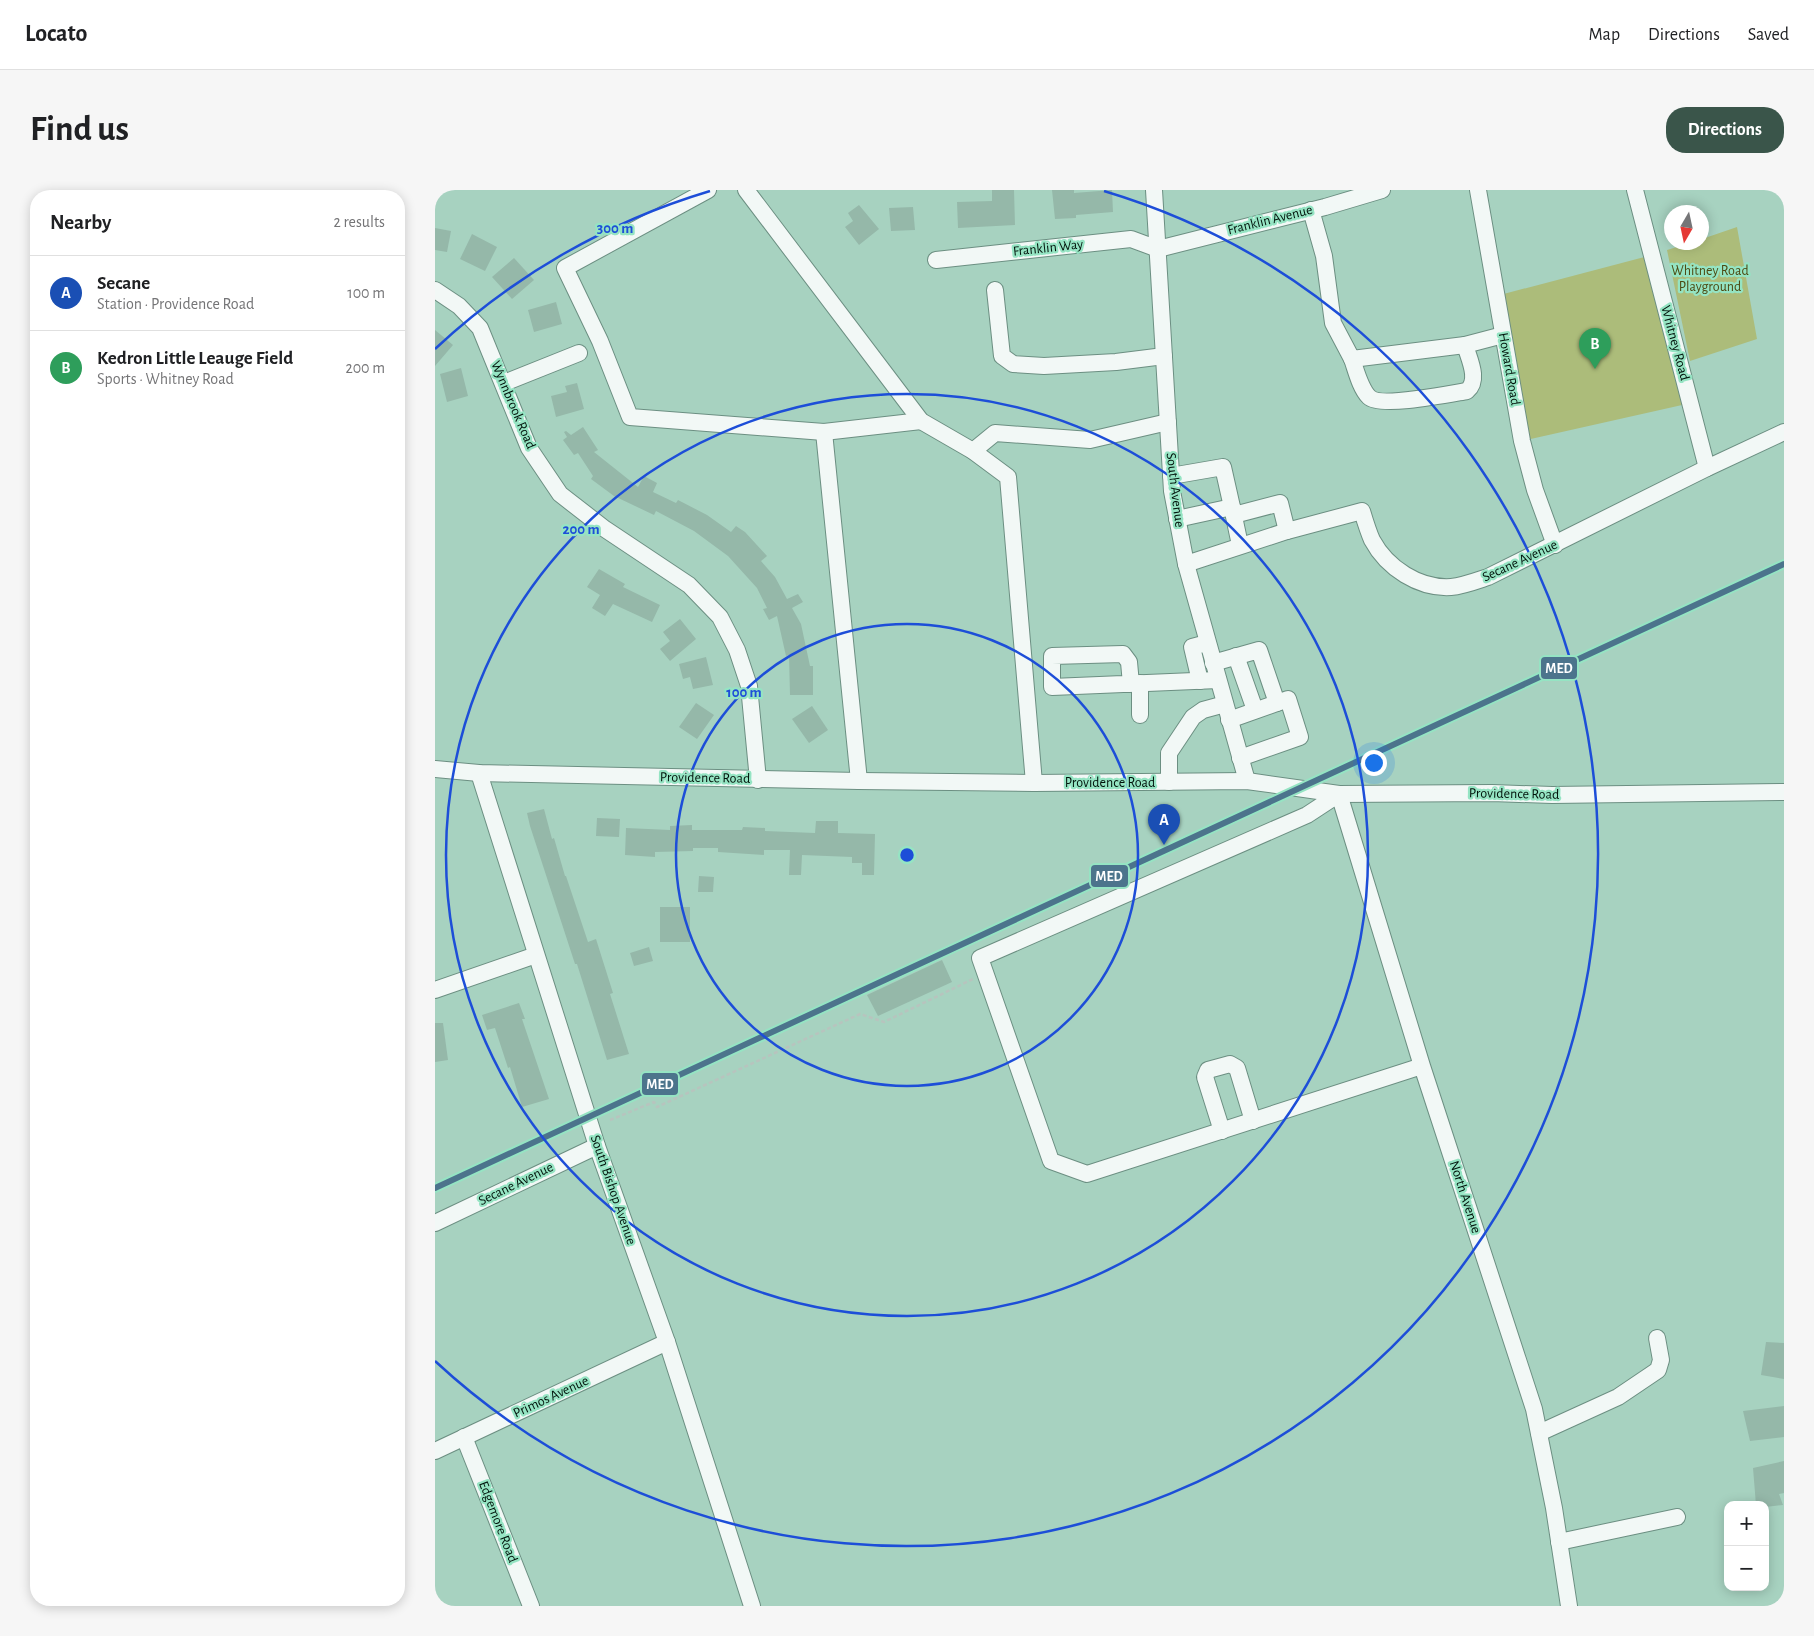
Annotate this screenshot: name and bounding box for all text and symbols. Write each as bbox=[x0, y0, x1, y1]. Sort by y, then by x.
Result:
text: Locato bbox=[25, 22, 87, 46]
text: Map bbox=[1589, 26, 1620, 44]
text: Directions bbox=[1648, 26, 1720, 44]
text: Saved bbox=[1748, 26, 1789, 44]
button: Directions bbox=[1666, 107, 1784, 153]
text: Find us bbox=[30, 112, 129, 147]
street label: Franklin Avenue bbox=[1226, 203, 1314, 237]
north arrow bbox=[1664, 205, 1709, 250]
text: Nearby bbox=[50, 212, 111, 233]
text: 2 results bbox=[333, 214, 385, 230]
text: 300 m bbox=[597, 221, 633, 236]
street label: Franklin Way bbox=[1012, 237, 1084, 259]
park label: Whitney Road Playground bbox=[1671, 264, 1749, 294]
text: Secane bbox=[97, 274, 150, 293]
text: A bbox=[61, 285, 71, 301]
text: 100 m bbox=[347, 285, 385, 301]
text: Station · Providence Road bbox=[97, 296, 254, 312]
street label: Whitney Road bbox=[1658, 304, 1692, 382]
pin: B bbox=[1579, 328, 1611, 369]
street label: Howard Road bbox=[1496, 332, 1522, 406]
text: Kedron Little Leauge Field bbox=[97, 349, 293, 368]
street label: Wynnbrook Road bbox=[488, 359, 538, 451]
text: B bbox=[61, 360, 71, 376]
text: 200 m bbox=[345, 360, 385, 376]
text: Sports · Whitney Road bbox=[97, 371, 234, 387]
street label: South Avenue bbox=[1163, 452, 1187, 528]
text: 200 m bbox=[562, 522, 600, 537]
street label: Secane Avenue bbox=[1480, 538, 1560, 584]
line badge: MED bbox=[1540, 656, 1578, 680]
text: MED bbox=[1545, 662, 1573, 676]
text: 100 m bbox=[726, 685, 762, 700]
your location bbox=[1361, 750, 1387, 776]
street label: Providence Road bbox=[660, 770, 750, 786]
street label: Providence Road bbox=[1065, 776, 1155, 790]
street label: Providence Road bbox=[1469, 786, 1559, 802]
pin: A bbox=[1148, 804, 1180, 845]
centre of rings bbox=[898, 846, 916, 864]
line badge: MED bbox=[1090, 864, 1129, 888]
text: MED bbox=[1095, 870, 1123, 884]
line badge: MED bbox=[641, 1072, 679, 1096]
text: MED bbox=[646, 1078, 674, 1092]
street label: South Bishop Avenue bbox=[588, 1133, 638, 1247]
street label: North Avenue bbox=[1447, 1159, 1483, 1235]
street label: Secane Avenue bbox=[476, 1160, 556, 1208]
street label: Primos Avenue bbox=[511, 1373, 591, 1421]
street label: Edgemore Road bbox=[476, 1479, 520, 1565]
map controls bbox=[1724, 1501, 1769, 1591]
button: + bbox=[1724, 1501, 1769, 1546]
button: − bbox=[1724, 1546, 1769, 1591]

